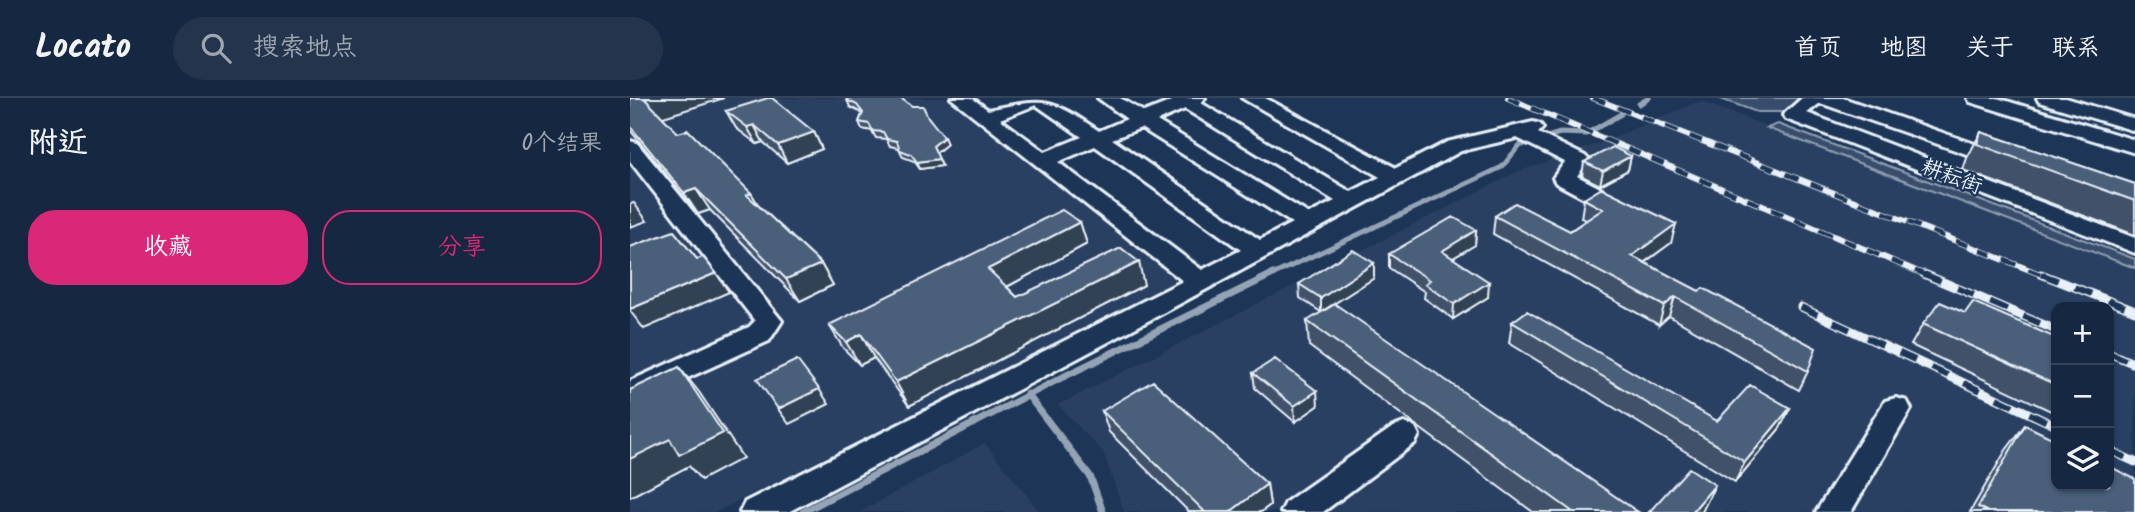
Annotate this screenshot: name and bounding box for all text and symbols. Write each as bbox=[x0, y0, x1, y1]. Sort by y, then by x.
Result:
search box bbox=[173, 17, 663, 80]
text: Locato bbox=[35, 22, 131, 75]
text: 搜索地点 bbox=[253, 27, 357, 69]
icon: search bbox=[197, 29, 235, 67]
text: 首页 bbox=[1794, 29, 1842, 68]
text: 地图 bbox=[1880, 29, 1928, 68]
text: 关于 bbox=[1966, 29, 2014, 68]
text: 联系 bbox=[2052, 29, 2100, 68]
text: 附近 bbox=[28, 120, 88, 168]
text: 0个结果 bbox=[522, 126, 602, 162]
street label: 耕耘街 bbox=[1916, 151, 1987, 204]
button: 收藏 bbox=[28, 210, 308, 285]
button: 分享 bbox=[322, 210, 602, 285]
map controls bbox=[2051, 302, 2114, 491]
button: + bbox=[2051, 302, 2114, 365]
button: − bbox=[2051, 365, 2114, 428]
button: layers bbox=[2051, 428, 2114, 491]

